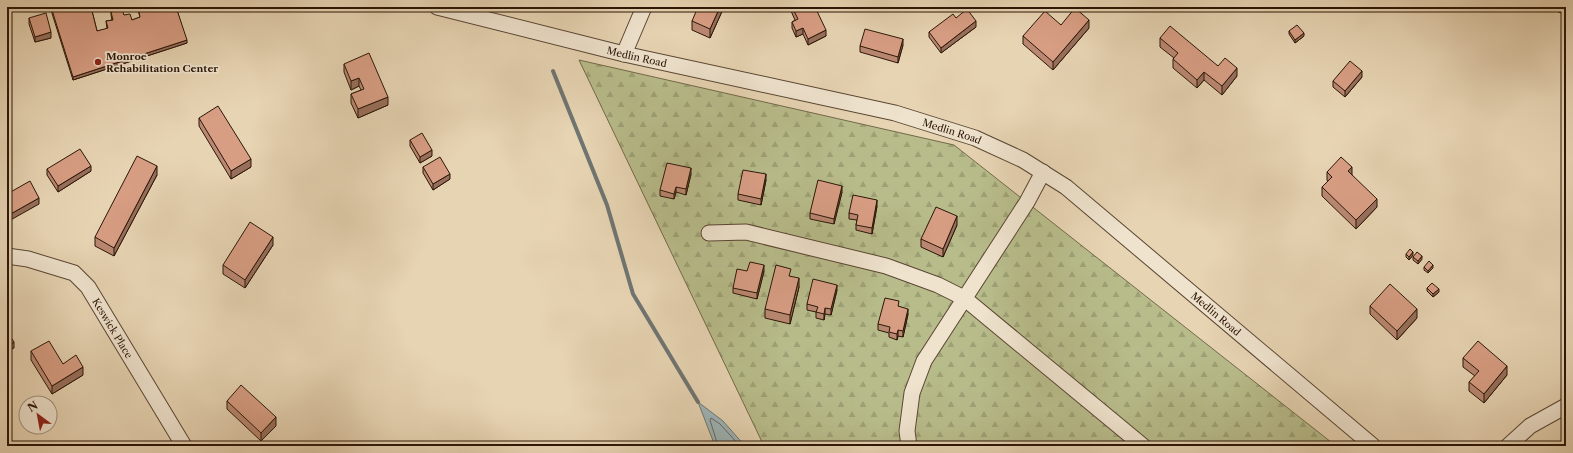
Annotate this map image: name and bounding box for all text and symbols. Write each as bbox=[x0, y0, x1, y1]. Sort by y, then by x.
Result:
street label: Medlin Road bbox=[605, 43, 668, 70]
place label: Monroe Rehabilitation Center bbox=[106, 50, 218, 75]
marker: Monroe Rehabilitation Center bbox=[93, 57, 103, 67]
street label: Medlin Road bbox=[921, 115, 984, 147]
street label: Medlin Road bbox=[1189, 289, 1244, 338]
street label: Keswick Place bbox=[90, 296, 136, 361]
north arrow bbox=[18, 395, 58, 435]
text: N bbox=[25, 398, 41, 415]

